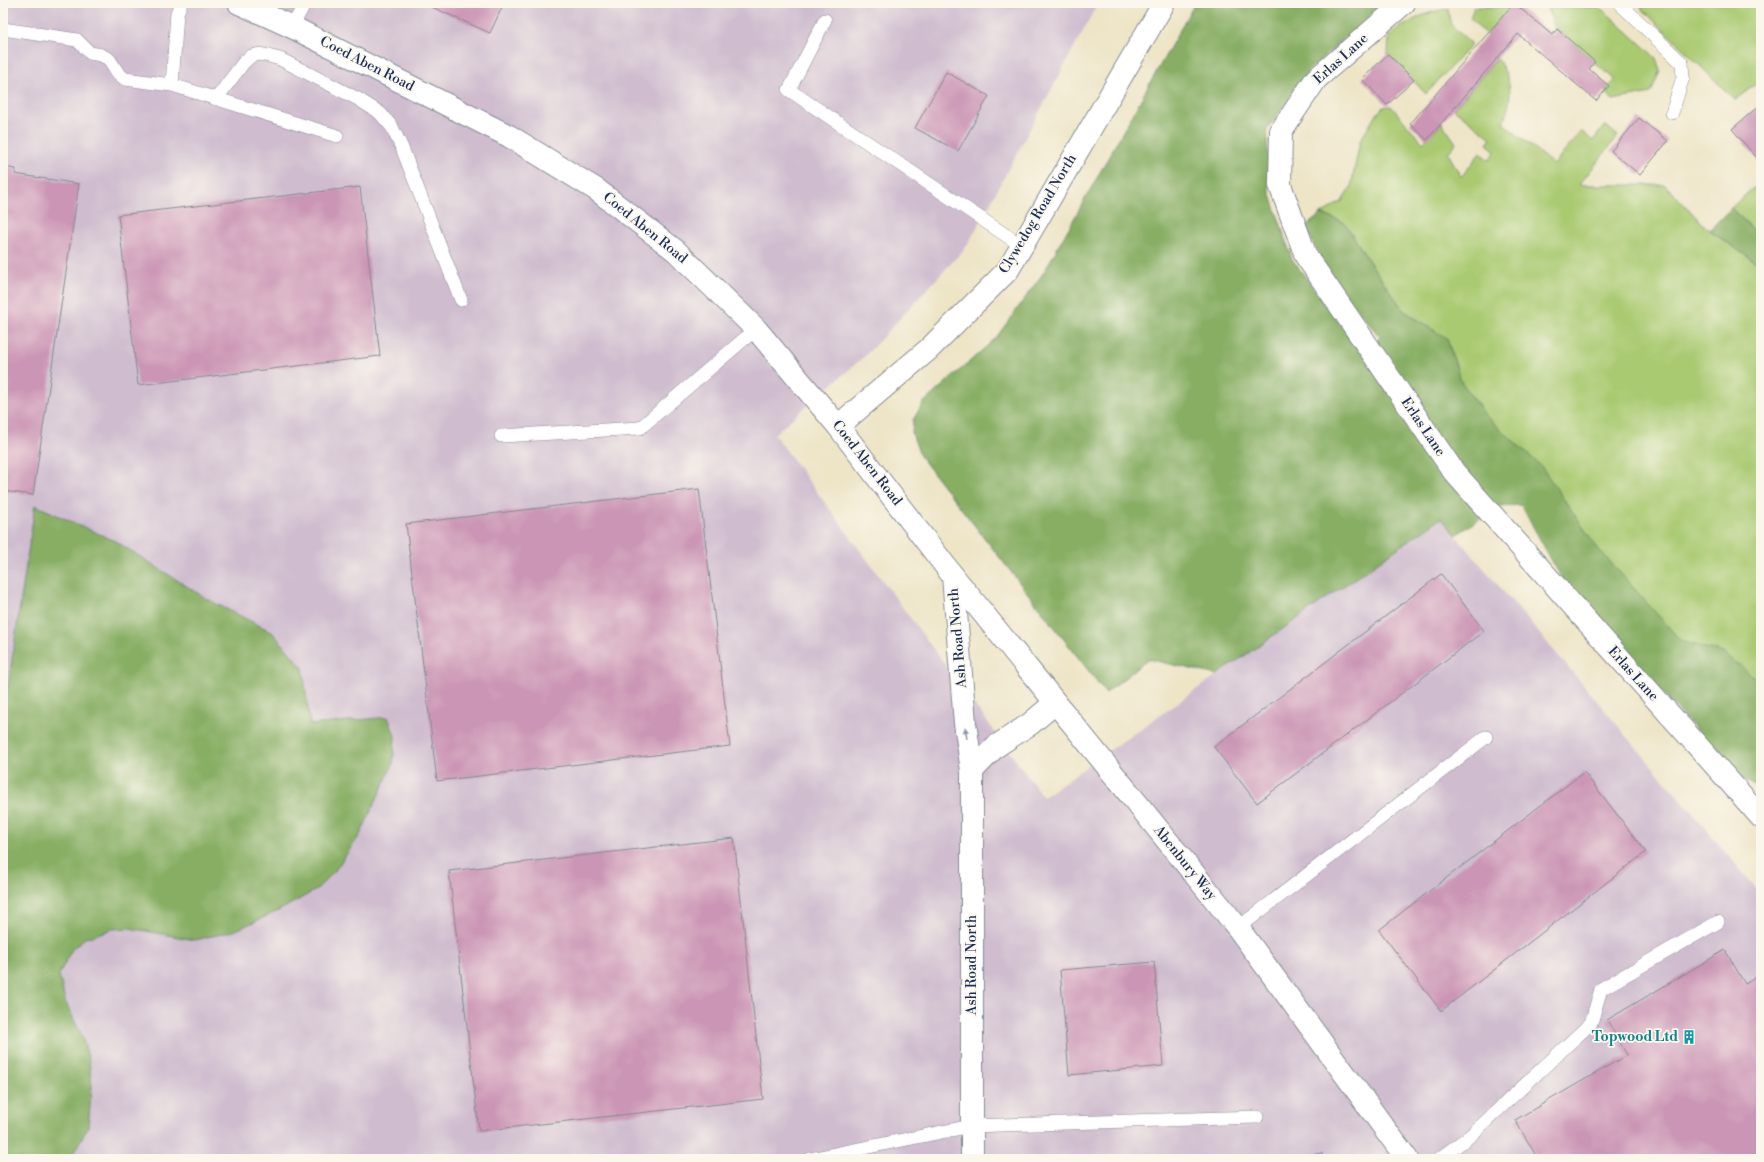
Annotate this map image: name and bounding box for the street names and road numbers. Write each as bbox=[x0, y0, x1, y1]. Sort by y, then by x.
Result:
street label: Erlas Lane bbox=[1310, 30, 1372, 88]
street label: Coed Aben Road bbox=[317, 32, 417, 96]
street label: Clywedog Road North bbox=[995, 150, 1081, 277]
street label: Coed Aben Road bbox=[599, 188, 691, 268]
street label: Erlas Lane bbox=[1397, 394, 1449, 460]
street label: Coed Aben Road bbox=[828, 417, 906, 509]
street label: Ash Road North bbox=[945, 587, 971, 690]
street label: Erlas Lane bbox=[1604, 643, 1662, 705]
street label: Abenbury Way bbox=[1149, 821, 1221, 904]
street label: Ash Road North bbox=[963, 914, 981, 1016]

